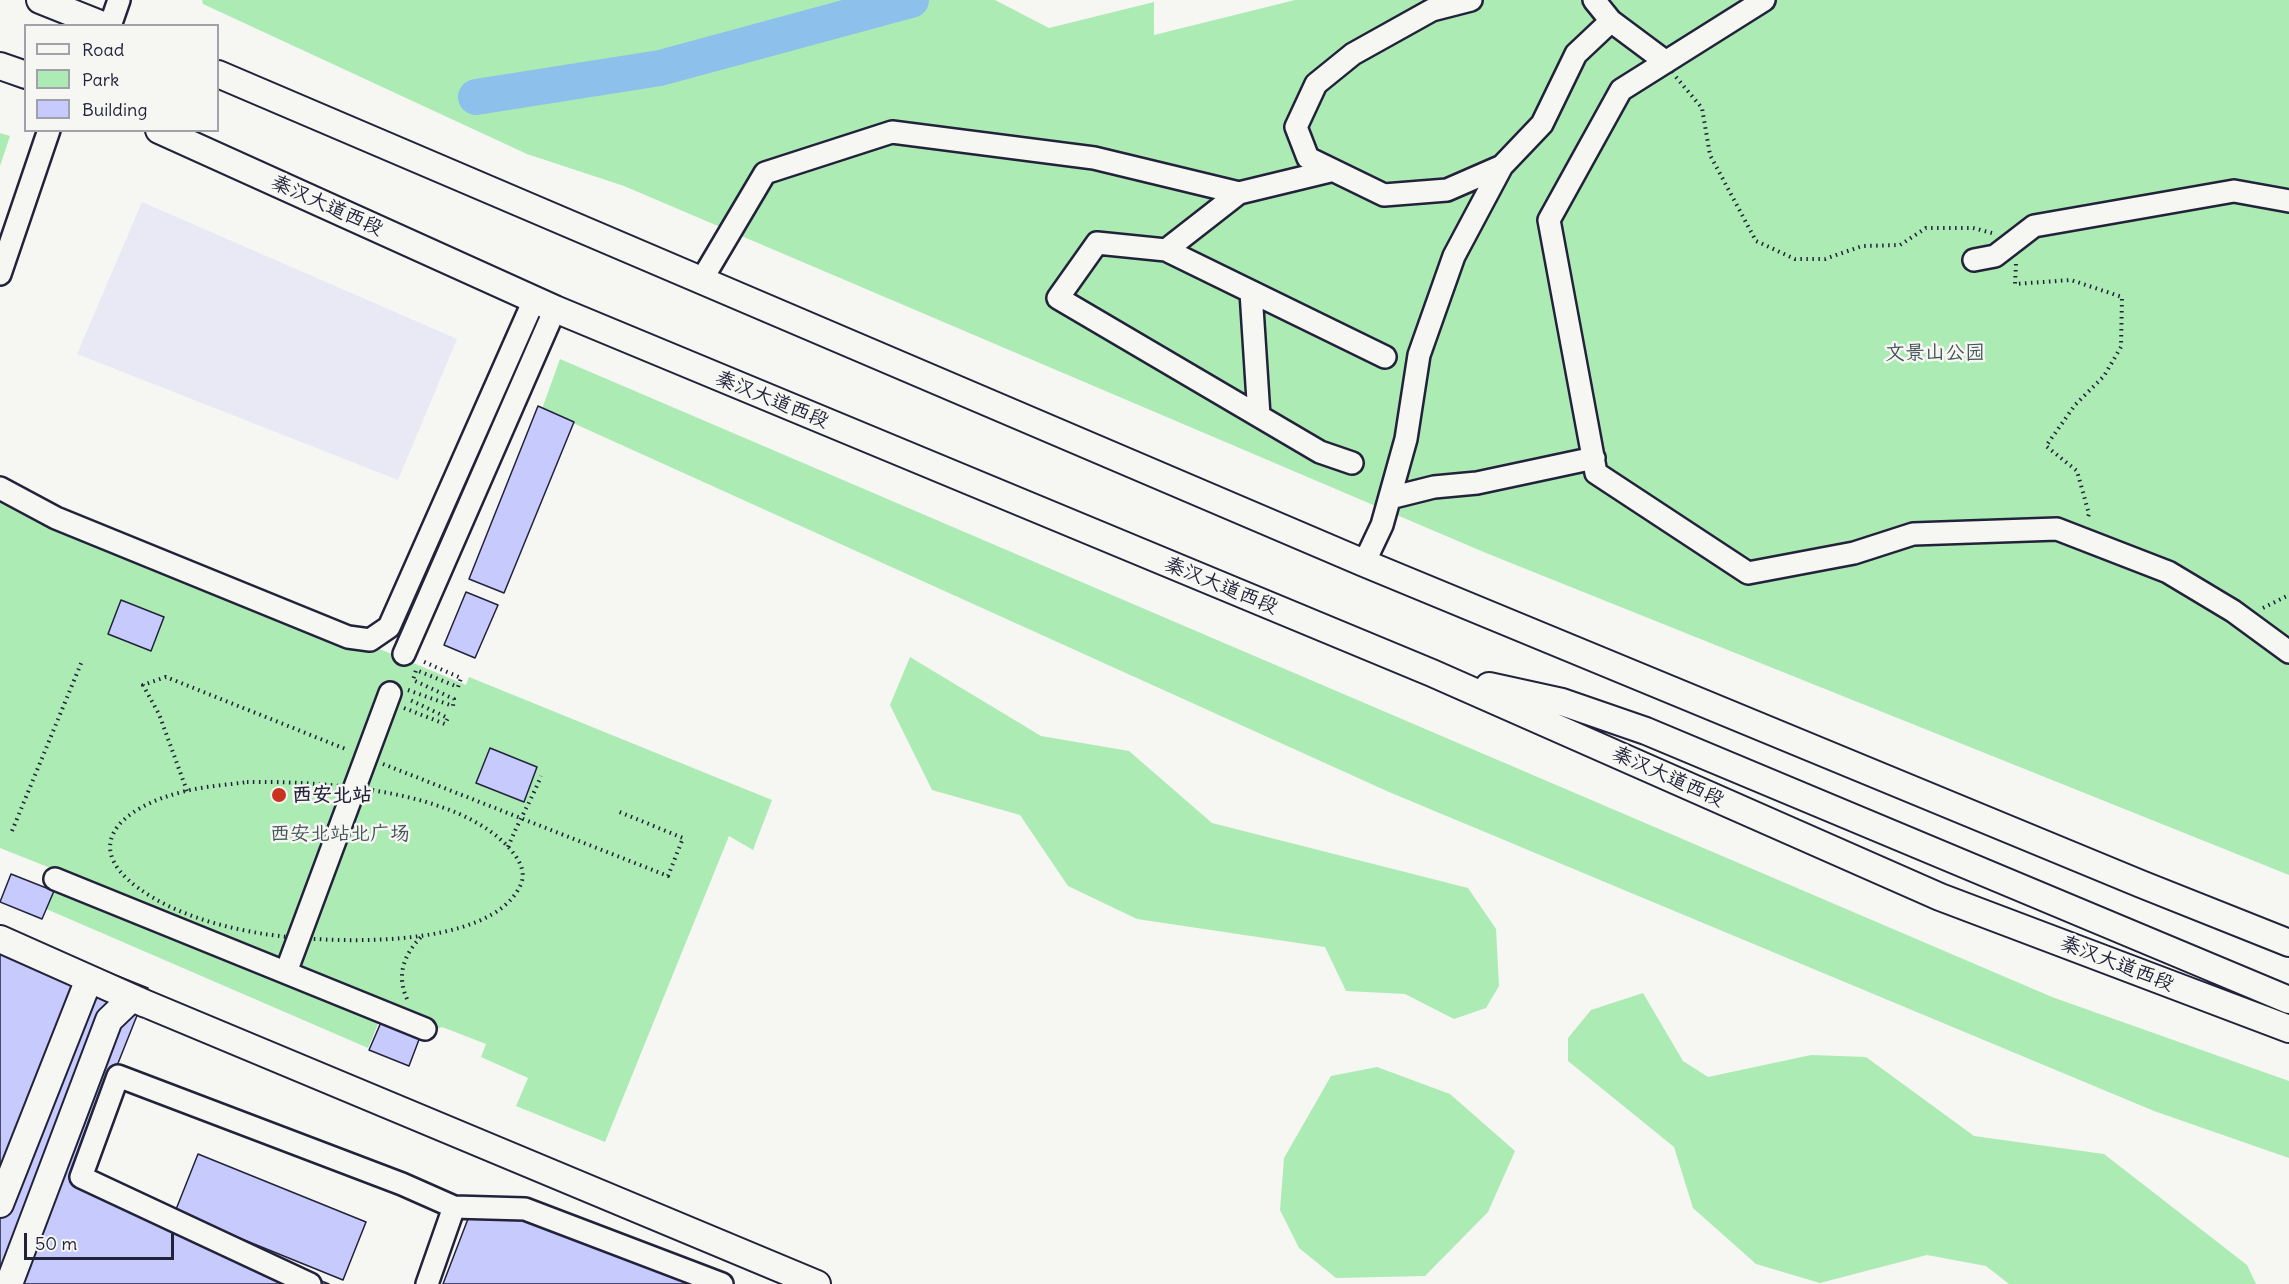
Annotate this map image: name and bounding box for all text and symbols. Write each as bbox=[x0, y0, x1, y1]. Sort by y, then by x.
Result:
legend bbox=[24, 24, 219, 132]
text: Road bbox=[82, 38, 124, 61]
text: Park bbox=[82, 68, 119, 91]
text: Building bbox=[82, 98, 147, 121]
street label: 秦汉大道西段 bbox=[267, 171, 387, 241]
park label: 文景山公园 bbox=[1885, 341, 1985, 365]
street label: 秦汉大道西段 bbox=[712, 366, 832, 434]
street label: 秦汉大道西段 bbox=[1161, 552, 1281, 620]
street label: 秦汉大道西段 bbox=[1608, 742, 1728, 812]
place label: 西安北站 bbox=[292, 783, 372, 807]
marker: 西安北站 bbox=[270, 786, 288, 804]
park label: 西安北站北广场 bbox=[270, 822, 410, 846]
street label: 秦汉大道西段 bbox=[2057, 931, 2177, 997]
scale bar bbox=[27, 1221, 177, 1259]
text: 50 m bbox=[35, 1232, 77, 1255]

